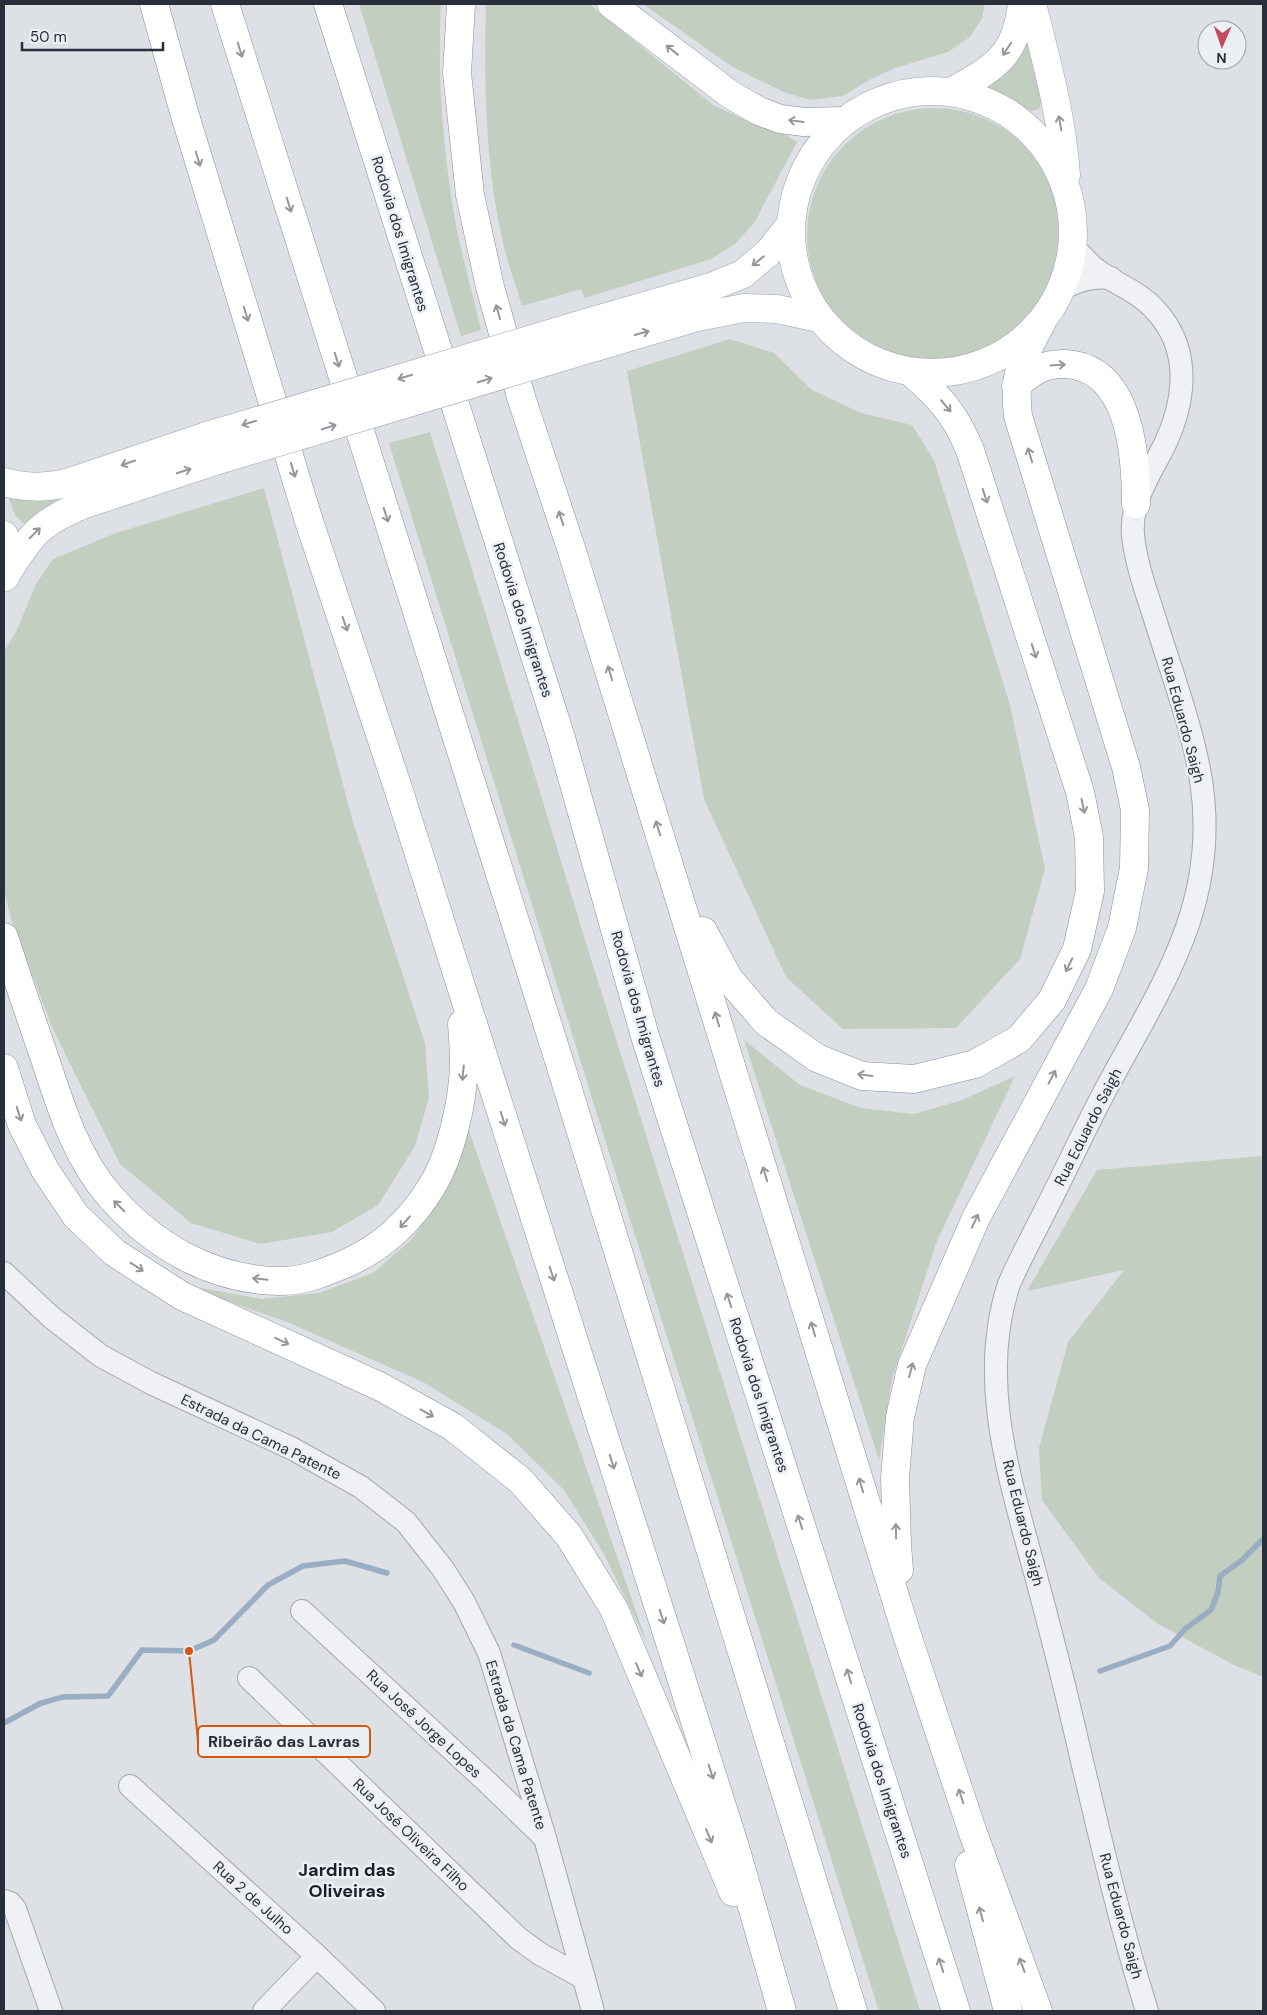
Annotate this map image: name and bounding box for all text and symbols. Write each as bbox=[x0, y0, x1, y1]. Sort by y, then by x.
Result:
scale bar bbox=[22, 20, 164, 52]
north arrow bbox=[1197, 20, 1247, 70]
text: 50 m bbox=[30, 27, 67, 47]
one-way arrow bbox=[236, 42, 245, 58]
one-way arrow bbox=[1002, 42, 1012, 56]
one-way arrow bbox=[665, 45, 678, 56]
text: N bbox=[1216, 49, 1227, 67]
one-way arrow bbox=[1054, 115, 1064, 131]
one-way arrow bbox=[788, 116, 804, 126]
one-way arrow bbox=[194, 151, 203, 166]
street label: Rodovia dos Imigrantes bbox=[367, 154, 433, 314]
one-way arrow bbox=[284, 197, 294, 213]
one-way arrow bbox=[752, 256, 765, 267]
one-way arrow bbox=[492, 305, 502, 321]
one-way arrow bbox=[241, 306, 251, 322]
one-way arrow bbox=[633, 328, 649, 338]
one-way arrow bbox=[333, 352, 343, 368]
one-way arrow bbox=[1050, 360, 1066, 370]
one-way arrow bbox=[398, 372, 414, 382]
one-way arrow bbox=[476, 375, 492, 384]
one-way arrow bbox=[940, 399, 951, 412]
one-way arrow bbox=[242, 418, 258, 428]
one-way arrow bbox=[321, 421, 337, 431]
one-way arrow bbox=[1025, 448, 1035, 464]
one-way arrow bbox=[120, 458, 136, 468]
one-way arrow bbox=[289, 461, 299, 477]
one-way arrow bbox=[175, 466, 191, 475]
one-way arrow bbox=[981, 488, 990, 503]
one-way arrow bbox=[382, 507, 392, 523]
one-way arrow bbox=[556, 510, 566, 526]
one-way arrow bbox=[29, 527, 41, 540]
street label: Rodovia dos Imigrantes bbox=[489, 540, 557, 700]
one-way arrow bbox=[340, 616, 350, 632]
one-way arrow bbox=[1030, 642, 1040, 658]
street label: Rua Eduardo Saigh bbox=[1157, 655, 1209, 785]
one-way arrow bbox=[605, 665, 614, 681]
one-way arrow bbox=[1079, 797, 1088, 813]
one-way arrow bbox=[653, 820, 663, 836]
street label: Rodovia dos Imigrantes bbox=[606, 929, 670, 1089]
one-way arrow bbox=[1064, 957, 1074, 972]
one-way arrow bbox=[712, 1011, 722, 1027]
one-way arrow bbox=[458, 1065, 468, 1081]
street label: Rua Eduardo Saigh bbox=[1050, 1065, 1126, 1189]
one-way arrow bbox=[858, 1070, 874, 1080]
one-way arrow bbox=[1047, 1070, 1057, 1085]
one-way arrow bbox=[14, 1106, 24, 1122]
one-way arrow bbox=[498, 1111, 508, 1127]
one-way arrow bbox=[760, 1167, 769, 1182]
one-way arrow bbox=[113, 1200, 126, 1212]
one-way arrow bbox=[970, 1213, 980, 1228]
one-way arrow bbox=[400, 1215, 411, 1228]
one-way arrow bbox=[130, 1263, 144, 1273]
one-way arrow bbox=[548, 1266, 558, 1282]
one-way arrow bbox=[252, 1274, 268, 1284]
one-way arrow bbox=[724, 1292, 734, 1308]
street label: Rodovia dos Imigrantes bbox=[725, 1315, 793, 1475]
one-way arrow bbox=[808, 1322, 817, 1338]
one-way arrow bbox=[274, 1337, 289, 1347]
one-way arrow bbox=[907, 1362, 916, 1378]
street label: Estrada da Cama Patente bbox=[177, 1389, 345, 1485]
one-way arrow bbox=[420, 1408, 435, 1418]
one-way arrow bbox=[608, 1454, 618, 1470]
street label: Rua Eduardo Saigh bbox=[998, 1458, 1048, 1588]
one-way arrow bbox=[855, 1477, 865, 1493]
one-way arrow bbox=[795, 1514, 804, 1530]
one-way arrow bbox=[891, 1523, 901, 1540]
one-way arrow bbox=[657, 1609, 667, 1625]
street label: Estrada da Cama Patente bbox=[481, 1658, 551, 1832]
one-way arrow bbox=[635, 1662, 645, 1677]
street label: Rua José Jorge Lopes bbox=[362, 1665, 486, 1783]
one-way arrow bbox=[844, 1669, 854, 1685]
street label: Rodovia dos Imigrantes bbox=[848, 1701, 916, 1861]
callout: Ribeirão das Lavras bbox=[198, 1726, 370, 1757]
text: Ribeirão das Lavras bbox=[208, 1731, 360, 1752]
one-way arrow bbox=[707, 1763, 716, 1779]
street label: Rua José Oliveira Filho bbox=[348, 1774, 474, 1896]
one-way arrow bbox=[956, 1789, 965, 1804]
one-way arrow bbox=[704, 1828, 714, 1843]
street label: Rua Eduardo Saigh bbox=[1095, 1851, 1147, 1981]
street label: Rua 2 de Julho bbox=[209, 1857, 297, 1939]
district label: Jardim das Oliveiras bbox=[298, 1858, 396, 1903]
one-way arrow bbox=[976, 1906, 986, 1922]
one-way arrow bbox=[935, 1957, 945, 1973]
one-way arrow bbox=[1017, 1958, 1026, 1973]

